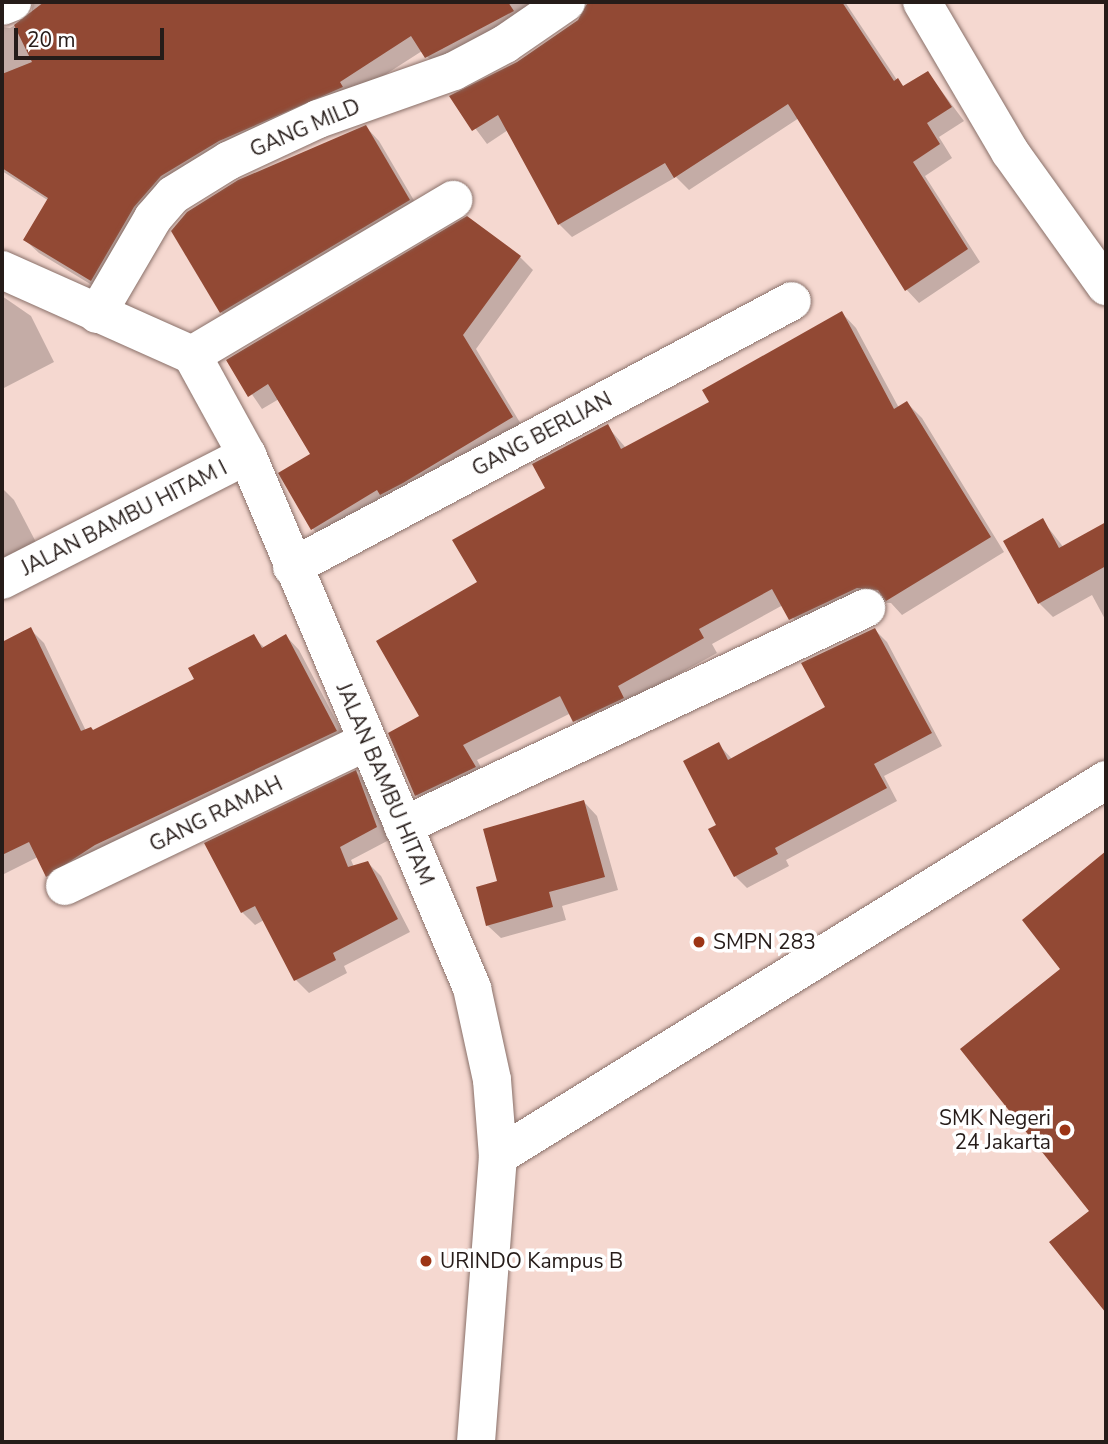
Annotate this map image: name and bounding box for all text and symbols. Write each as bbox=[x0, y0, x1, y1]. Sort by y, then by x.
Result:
scale bar bbox=[18, 14, 168, 58]
text: 20 m bbox=[27, 26, 76, 54]
street label: GANG MILD bbox=[246, 94, 364, 162]
street label: GANG BERLIAN bbox=[468, 387, 616, 481]
street label: JALAN BAMBU HITAM I bbox=[17, 455, 231, 581]
street label: JALAN BAMBU HITAM bbox=[331, 679, 439, 889]
street label: GANG RAMAH bbox=[145, 771, 287, 857]
place label: SMPN 283 bbox=[713, 929, 816, 955]
marker: SMPN 283 bbox=[691, 934, 707, 950]
place label: SMK Negeri 24 Jakarta bbox=[939, 1105, 1051, 1155]
marker: SMK Negeri 24 Jakarta bbox=[1057, 1122, 1073, 1138]
place label: URINDO Kampus B bbox=[440, 1248, 623, 1274]
marker: URINDO Kampus B bbox=[418, 1253, 434, 1269]

